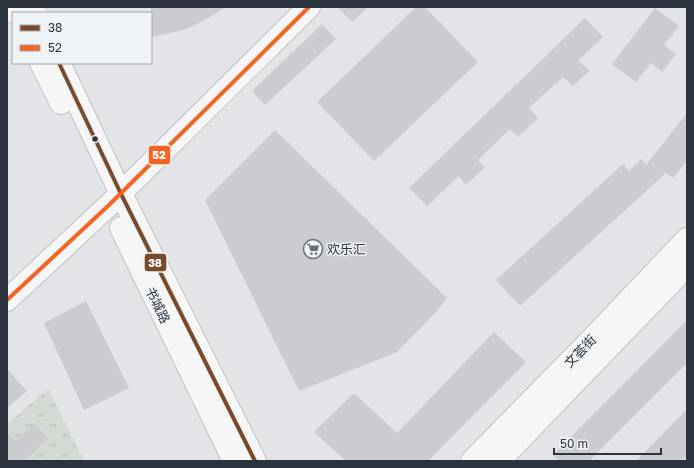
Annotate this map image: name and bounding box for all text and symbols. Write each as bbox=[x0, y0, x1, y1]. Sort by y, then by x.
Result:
legend bbox=[12, 12, 152, 64]
text: 38 bbox=[48, 20, 62, 35]
text: 52 bbox=[48, 40, 62, 55]
unlabelled marker bbox=[90, 134, 100, 144]
line badge: 52 bbox=[148, 145, 171, 165]
text: 52 bbox=[152, 148, 166, 161]
supermarket icon: 欢乐汇 bbox=[302, 238, 324, 260]
place label: 欢乐汇 bbox=[327, 241, 366, 257]
line badge: 38 bbox=[144, 253, 167, 272]
text: 38 bbox=[148, 256, 162, 269]
street label: 书城路 bbox=[142, 284, 174, 326]
street label: 文荟街 bbox=[561, 331, 599, 371]
scale bar bbox=[554, 430, 661, 456]
text: 50 m bbox=[560, 436, 588, 451]

